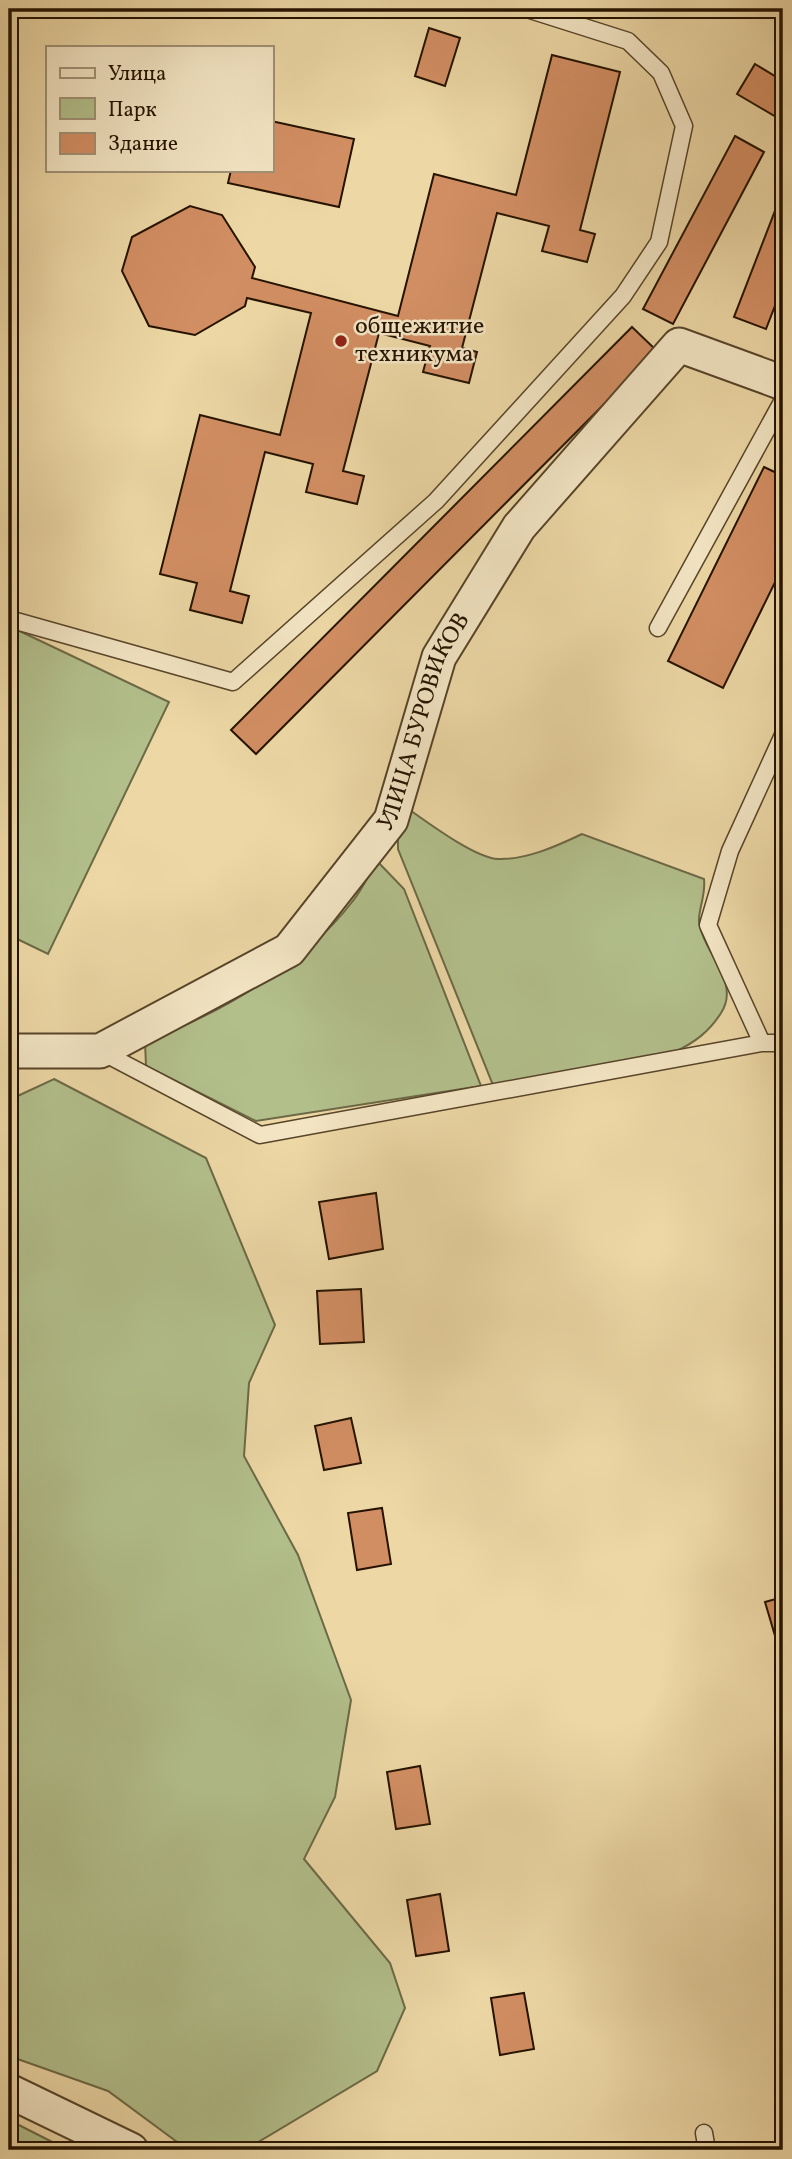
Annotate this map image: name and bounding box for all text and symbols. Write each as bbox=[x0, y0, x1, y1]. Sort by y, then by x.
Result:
legend bbox=[46, 46, 273, 172]
text: Улица bbox=[108, 60, 166, 89]
text: Парк bbox=[108, 96, 157, 125]
text: Здание bbox=[108, 130, 178, 159]
place label: общежитие техникума bbox=[355, 310, 484, 372]
marker: общежитие техникума bbox=[333, 333, 349, 349]
street label: УЛИЦА БУРОВИКОВ bbox=[370, 606, 479, 840]

